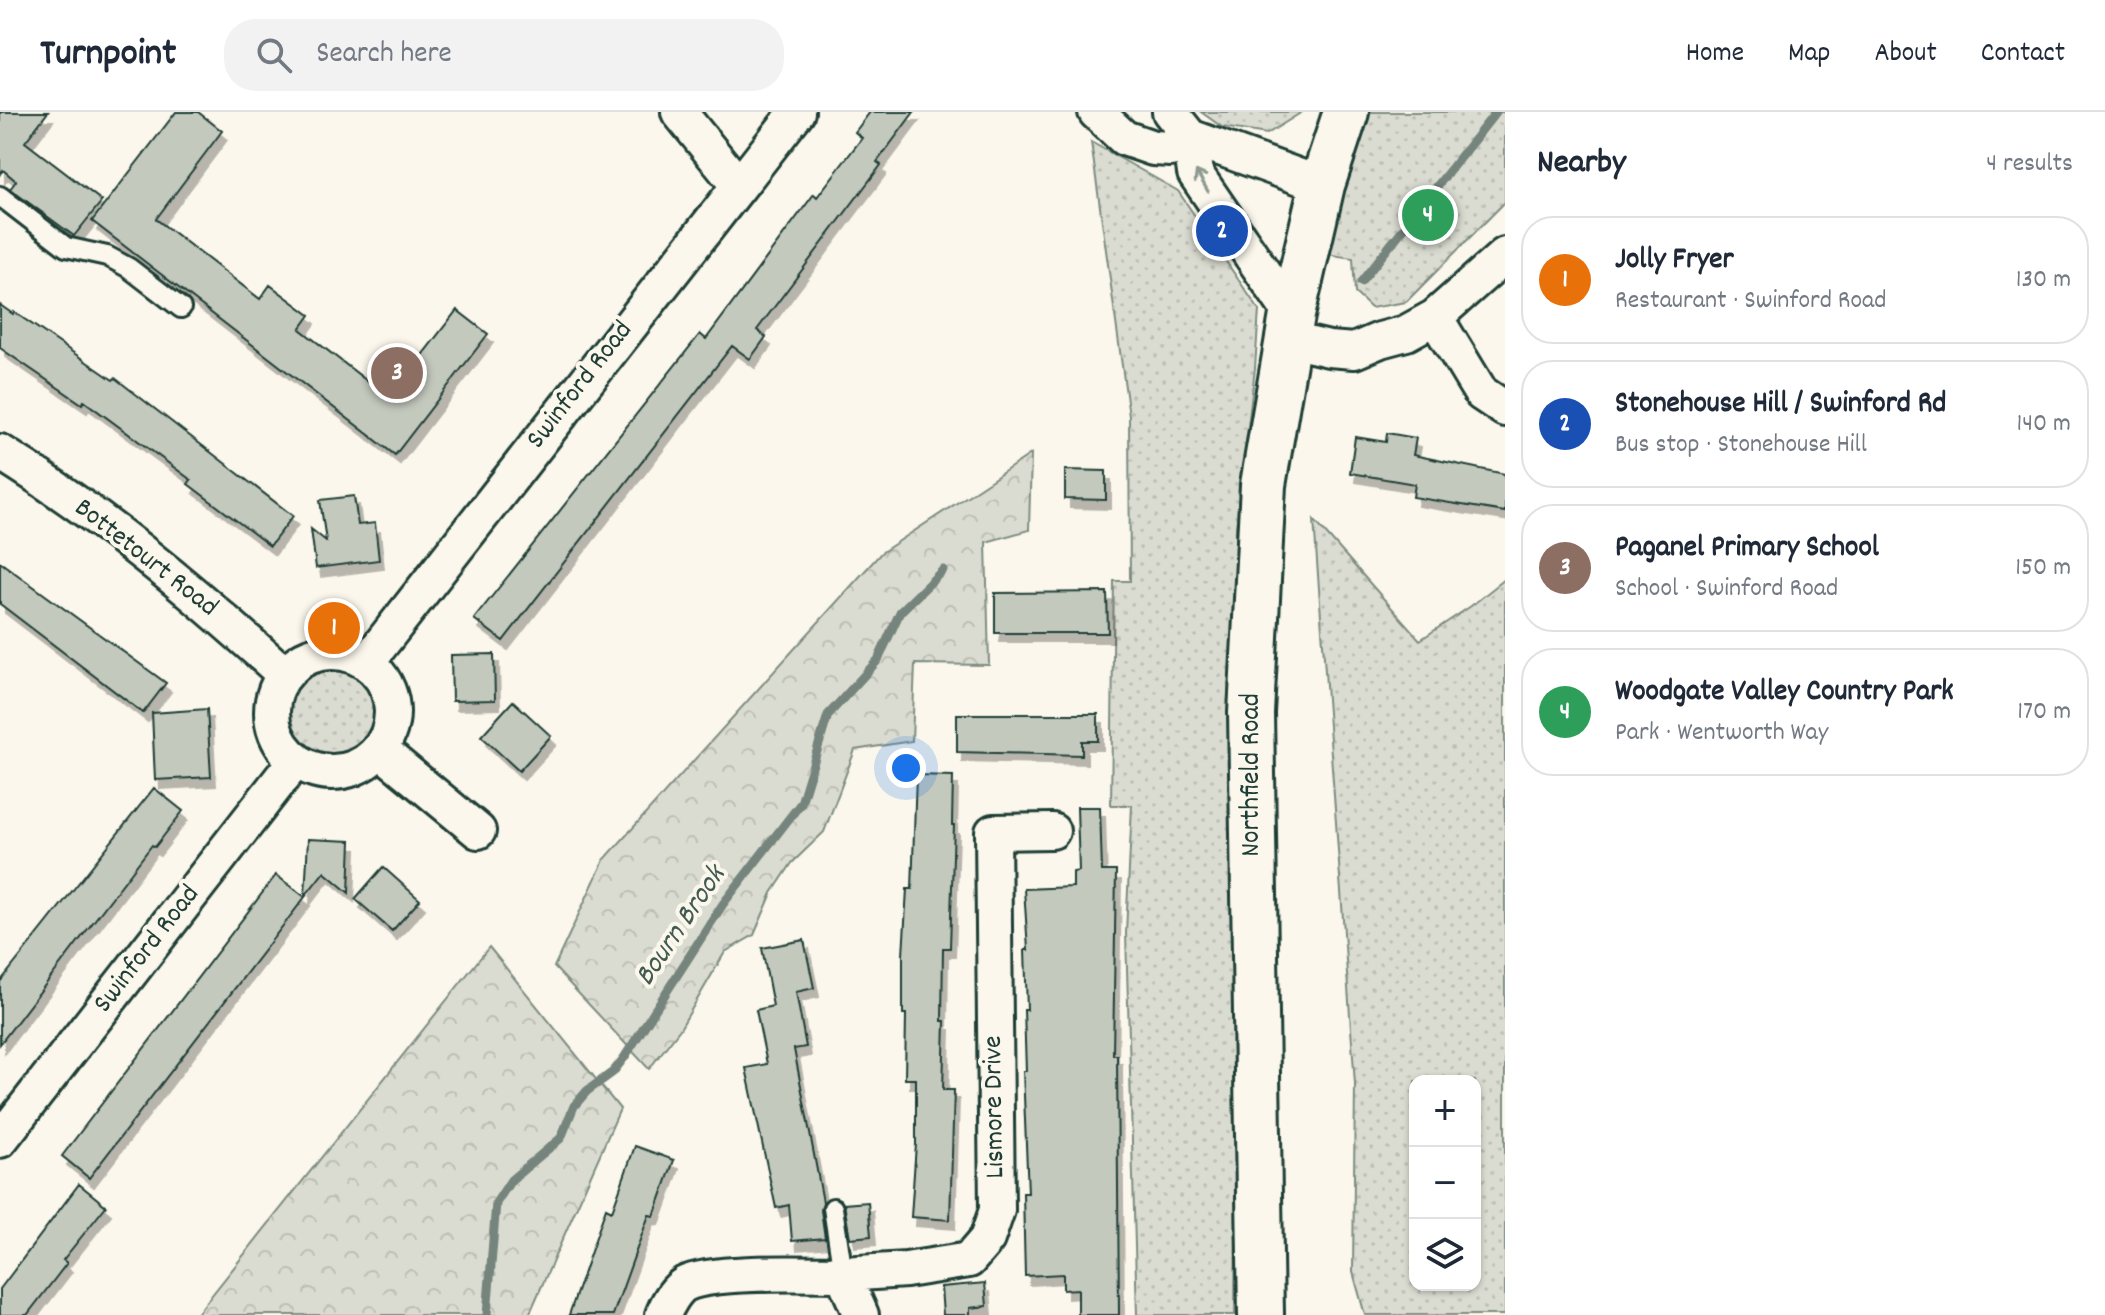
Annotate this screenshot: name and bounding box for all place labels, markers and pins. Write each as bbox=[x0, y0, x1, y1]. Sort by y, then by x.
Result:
pin: 4 bbox=[1402, 185, 1454, 245]
pin: 2 bbox=[1196, 201, 1248, 261]
pin: 3 bbox=[371, 343, 423, 403]
pin: 1 bbox=[308, 598, 360, 658]

